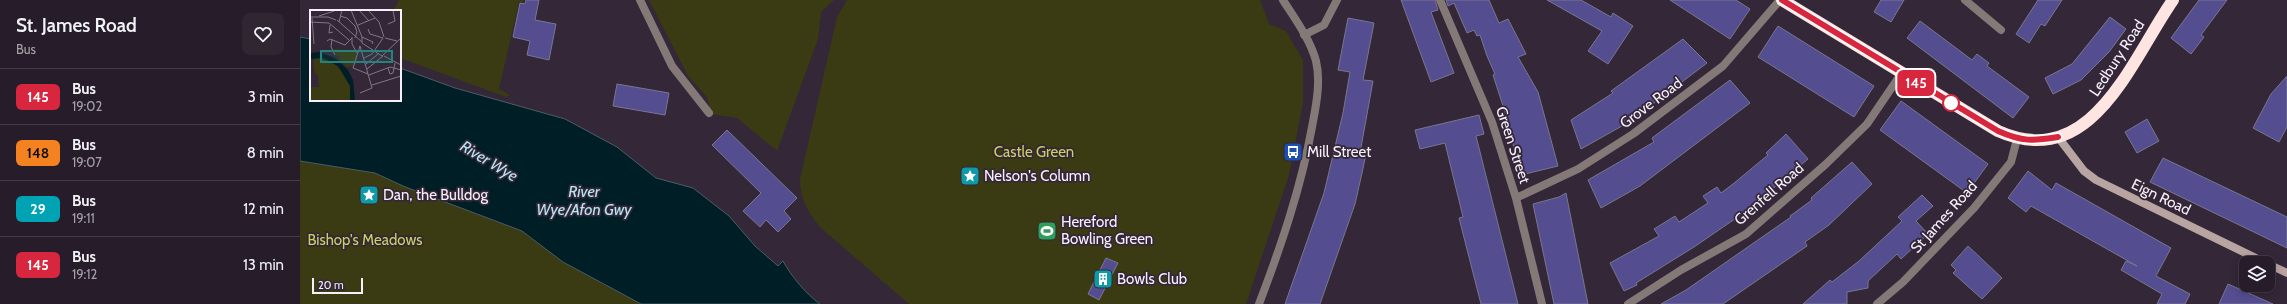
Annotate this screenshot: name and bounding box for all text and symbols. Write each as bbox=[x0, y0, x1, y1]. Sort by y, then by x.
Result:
inset map bbox=[310, 10, 401, 101]
button: heart bbox=[242, 13, 284, 55]
text: St. James Road bbox=[16, 14, 137, 37]
street label: Ledbury Road bbox=[2086, 16, 2148, 100]
text: Bus bbox=[16, 41, 36, 57]
line badge: 145 bbox=[1893, 70, 1939, 96]
street label: Grove Road bbox=[1616, 74, 1686, 132]
text: 145 bbox=[1905, 74, 1927, 92]
text: Bus bbox=[72, 80, 96, 98]
text: 145 bbox=[27, 88, 49, 106]
text: 3 min bbox=[248, 88, 284, 106]
unlabelled marker bbox=[1942, 94, 1960, 112]
text: 19:02 bbox=[72, 98, 102, 114]
street label: Green Street bbox=[1492, 104, 1534, 186]
text: Bus bbox=[72, 136, 96, 154]
water label: River Wye bbox=[457, 136, 521, 186]
bus stop icon: Mill Street bbox=[1282, 141, 1304, 163]
park label: Castle Green bbox=[994, 143, 1074, 161]
place label: Mill Street bbox=[1307, 143, 1371, 161]
text: 148 bbox=[27, 144, 49, 162]
text: 8 min bbox=[247, 144, 284, 162]
text: 19:07 bbox=[72, 154, 102, 170]
street label: Grenfell Road bbox=[1731, 159, 1807, 229]
place icon: Nelson's Column bbox=[959, 165, 981, 187]
place label: Nelson's Column bbox=[984, 167, 1090, 185]
street label: Eign Road bbox=[2128, 175, 2194, 219]
street label: St James Road bbox=[1907, 177, 1981, 257]
water label: River Wye/Afon Gwy bbox=[536, 182, 632, 219]
place icon: Dan, the Bulldog bbox=[358, 184, 380, 206]
place label: Dan, the Bulldog bbox=[383, 186, 489, 204]
text: Bus bbox=[72, 192, 96, 210]
text: 29 bbox=[30, 200, 46, 218]
text: 12 min bbox=[243, 200, 284, 218]
text: 19:11 bbox=[72, 210, 95, 226]
place label: Hereford Bowling Green bbox=[1061, 213, 1153, 248]
sports icon: Hereford Bowling Green bbox=[1036, 220, 1058, 242]
park label: Bishop's Meadows bbox=[307, 231, 423, 249]
text: Bus bbox=[72, 248, 96, 266]
text: 145 bbox=[27, 256, 49, 274]
text: 13 min bbox=[243, 256, 284, 274]
map controls bbox=[2239, 256, 2275, 292]
button: layers bbox=[2239, 256, 2275, 292]
text: 19:12 bbox=[72, 266, 97, 282]
building icon: Bowls Club bbox=[1092, 268, 1114, 290]
place label: Bowls Club bbox=[1117, 270, 1187, 288]
scale bar bbox=[312, 276, 363, 295]
text: 20 m bbox=[318, 278, 344, 292]

